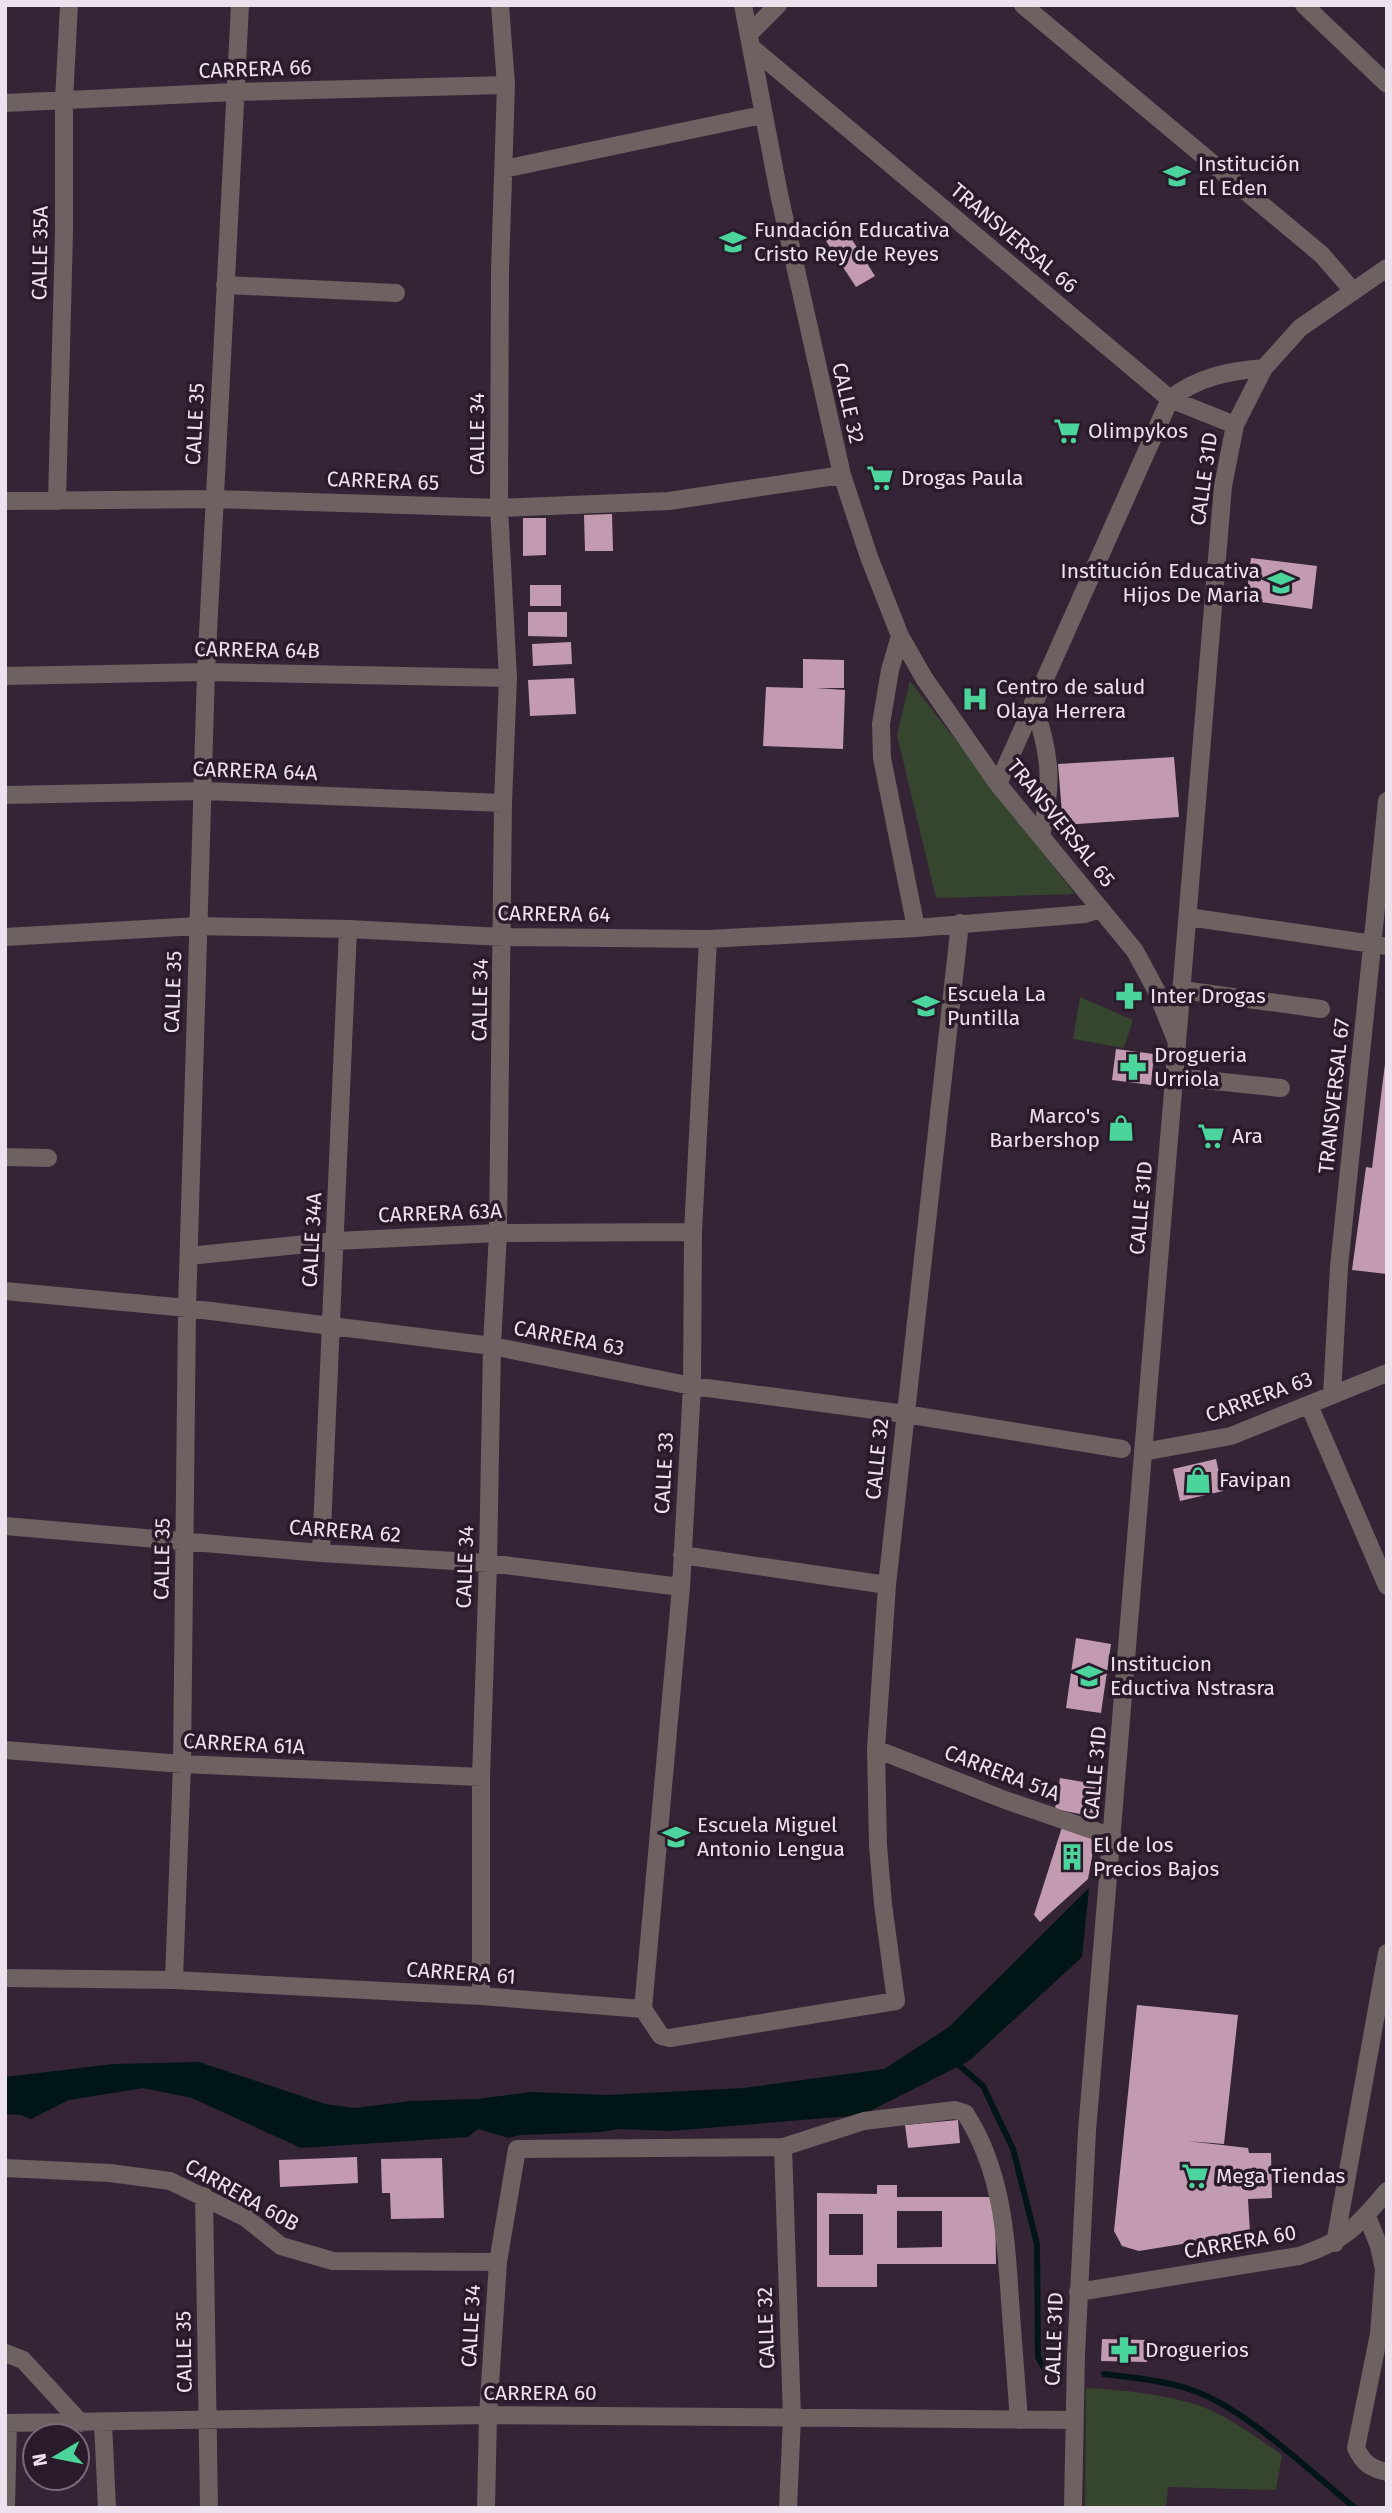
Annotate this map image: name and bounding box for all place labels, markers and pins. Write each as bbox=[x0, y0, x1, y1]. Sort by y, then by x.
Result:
place label: Institución El Eden bbox=[1198, 151, 1300, 201]
school or university icon: Institución El Eden bbox=[1162, 161, 1192, 191]
place label: Fundación Educativa Cristo Rey de Reyes bbox=[754, 217, 950, 267]
school or university icon: Fundación Educativa Cristo Rey de Reyes bbox=[718, 227, 748, 257]
supermarket icon: Olimpykos bbox=[1052, 416, 1082, 446]
place label: Olimpykos bbox=[1088, 418, 1188, 444]
supermarket icon: Drogas Paula bbox=[865, 463, 895, 493]
place label: Drogas Paula bbox=[901, 465, 1024, 491]
place label: Institución Educativa Hijos De Maria bbox=[1061, 558, 1260, 608]
school or university icon: Institución Educativa Hijos De Maria bbox=[1266, 568, 1296, 598]
place label: Centro de salud Olaya Herrera bbox=[996, 674, 1145, 724]
hospital icon: Centro de salud Olaya Herrera bbox=[960, 684, 990, 714]
place label: Escuela La Puntilla bbox=[947, 981, 1046, 1031]
pharmacy icon: Inter Drogas bbox=[1114, 981, 1144, 1011]
place label: Inter Drogas bbox=[1150, 983, 1266, 1009]
school or university icon: Escuela La Puntilla bbox=[911, 991, 941, 1021]
place label: Drogueria Urriola bbox=[1154, 1042, 1247, 1092]
pharmacy icon: Drogueria Urriola bbox=[1118, 1052, 1148, 1082]
place label: Marco's Barbershop bbox=[989, 1103, 1100, 1153]
shop icon: Marco's Barbershop bbox=[1106, 1113, 1136, 1143]
supermarket icon: Ara bbox=[1196, 1121, 1226, 1151]
place label: Ara bbox=[1232, 1123, 1263, 1149]
shop icon: Favipan bbox=[1183, 1465, 1213, 1495]
place label: Favipan bbox=[1219, 1467, 1291, 1493]
place label: Institucion Eductiva Nstrasra bbox=[1110, 1651, 1275, 1701]
school or university icon: Institucion Eductiva Nstrasra bbox=[1074, 1661, 1104, 1691]
place label: Escuela Miguel Antonio Lengua bbox=[697, 1812, 845, 1862]
school or university icon: Escuela Miguel Antonio Lengua bbox=[661, 1822, 691, 1852]
place label: El de los Precios Bajos bbox=[1093, 1832, 1219, 1882]
building icon: El de los Precios Bajos bbox=[1057, 1842, 1087, 1872]
supermarket icon: Mega Tiendas bbox=[1180, 2161, 1210, 2191]
place label: Mega Tiendas bbox=[1216, 2163, 1346, 2189]
pharmacy icon: Droguerios bbox=[1109, 2335, 1139, 2365]
place label: Droguerios bbox=[1145, 2337, 1249, 2363]

